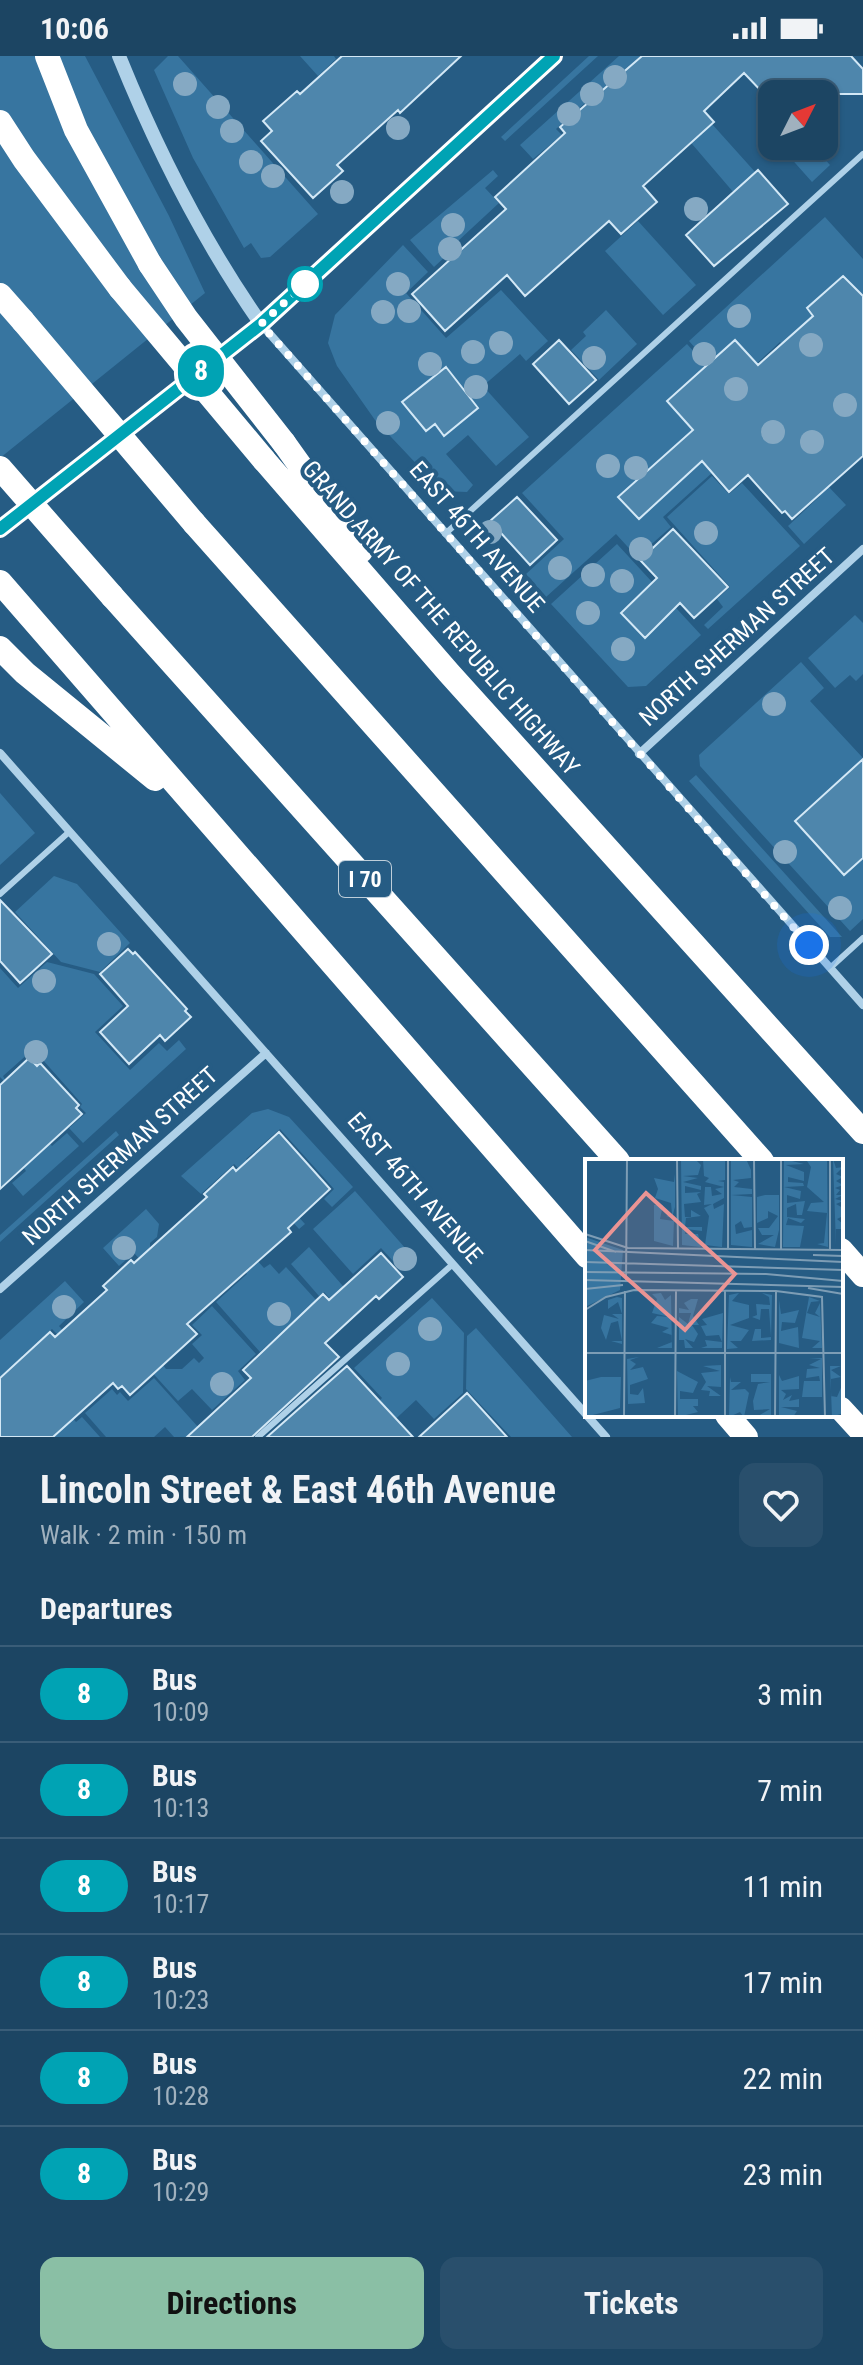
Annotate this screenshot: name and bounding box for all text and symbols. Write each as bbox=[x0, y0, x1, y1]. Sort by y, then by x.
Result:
text: 10:06 bbox=[40, 11, 109, 46]
north arrow bbox=[758, 80, 838, 160]
map controls bbox=[758, 80, 838, 160]
unlabelled marker bbox=[288, 267, 322, 301]
line badge: 8 bbox=[175, 345, 227, 397]
text: 8 bbox=[194, 354, 208, 387]
street label: GRAND ARMY OF THE REPUBLIC HIGHWAY bbox=[297, 455, 585, 781]
street label: EAST 46TH AVENUE bbox=[404, 456, 550, 618]
street label: NORTH SHERMAN STREET bbox=[634, 542, 840, 732]
road number: I 70 bbox=[339, 861, 391, 897]
your location bbox=[789, 925, 829, 965]
street label: NORTH SHERMAN STREET bbox=[17, 1061, 223, 1251]
street label: EAST 46TH AVENUE bbox=[342, 1107, 488, 1269]
inset map bbox=[585, 1159, 843, 1417]
button: heart bbox=[739, 1463, 823, 1547]
text: Lincoln Street & East 46th Avenue bbox=[40, 1468, 556, 1512]
text: Walk · 2 min · 150 m bbox=[40, 1520, 247, 1550]
text: Departures bbox=[40, 1591, 173, 1626]
text: Bus bbox=[152, 1662, 197, 1697]
text: 8 bbox=[77, 1677, 91, 1710]
text: 3 min bbox=[757, 1677, 823, 1712]
text: 10:09 bbox=[152, 1697, 209, 1727]
text: Bus bbox=[152, 1758, 197, 1793]
text: 8 bbox=[77, 1773, 91, 1806]
text: 7 min bbox=[757, 1773, 823, 1808]
text: 10:13 bbox=[152, 1793, 209, 1823]
text: Bus bbox=[152, 1854, 197, 1889]
text: 8 bbox=[77, 1869, 91, 1902]
text: 11 min bbox=[742, 1869, 823, 1904]
text: 10:17 bbox=[152, 1889, 209, 1919]
text: Bus bbox=[152, 1950, 197, 1985]
text: 8 bbox=[77, 1965, 91, 1998]
text: 17 min bbox=[742, 1965, 823, 2000]
text: 10:23 bbox=[152, 1985, 209, 2015]
text: Bus bbox=[152, 2046, 197, 2081]
text: 8 bbox=[77, 2061, 91, 2094]
text: 22 min bbox=[742, 2061, 823, 2096]
text: 10:28 bbox=[152, 2081, 209, 2111]
text: Bus bbox=[152, 2142, 197, 2177]
text: 8 bbox=[77, 2157, 91, 2190]
text: 23 min bbox=[742, 2157, 823, 2192]
text: 10:29 bbox=[152, 2177, 209, 2207]
button: Directions bbox=[40, 2257, 424, 2349]
button: Tickets bbox=[440, 2257, 823, 2349]

